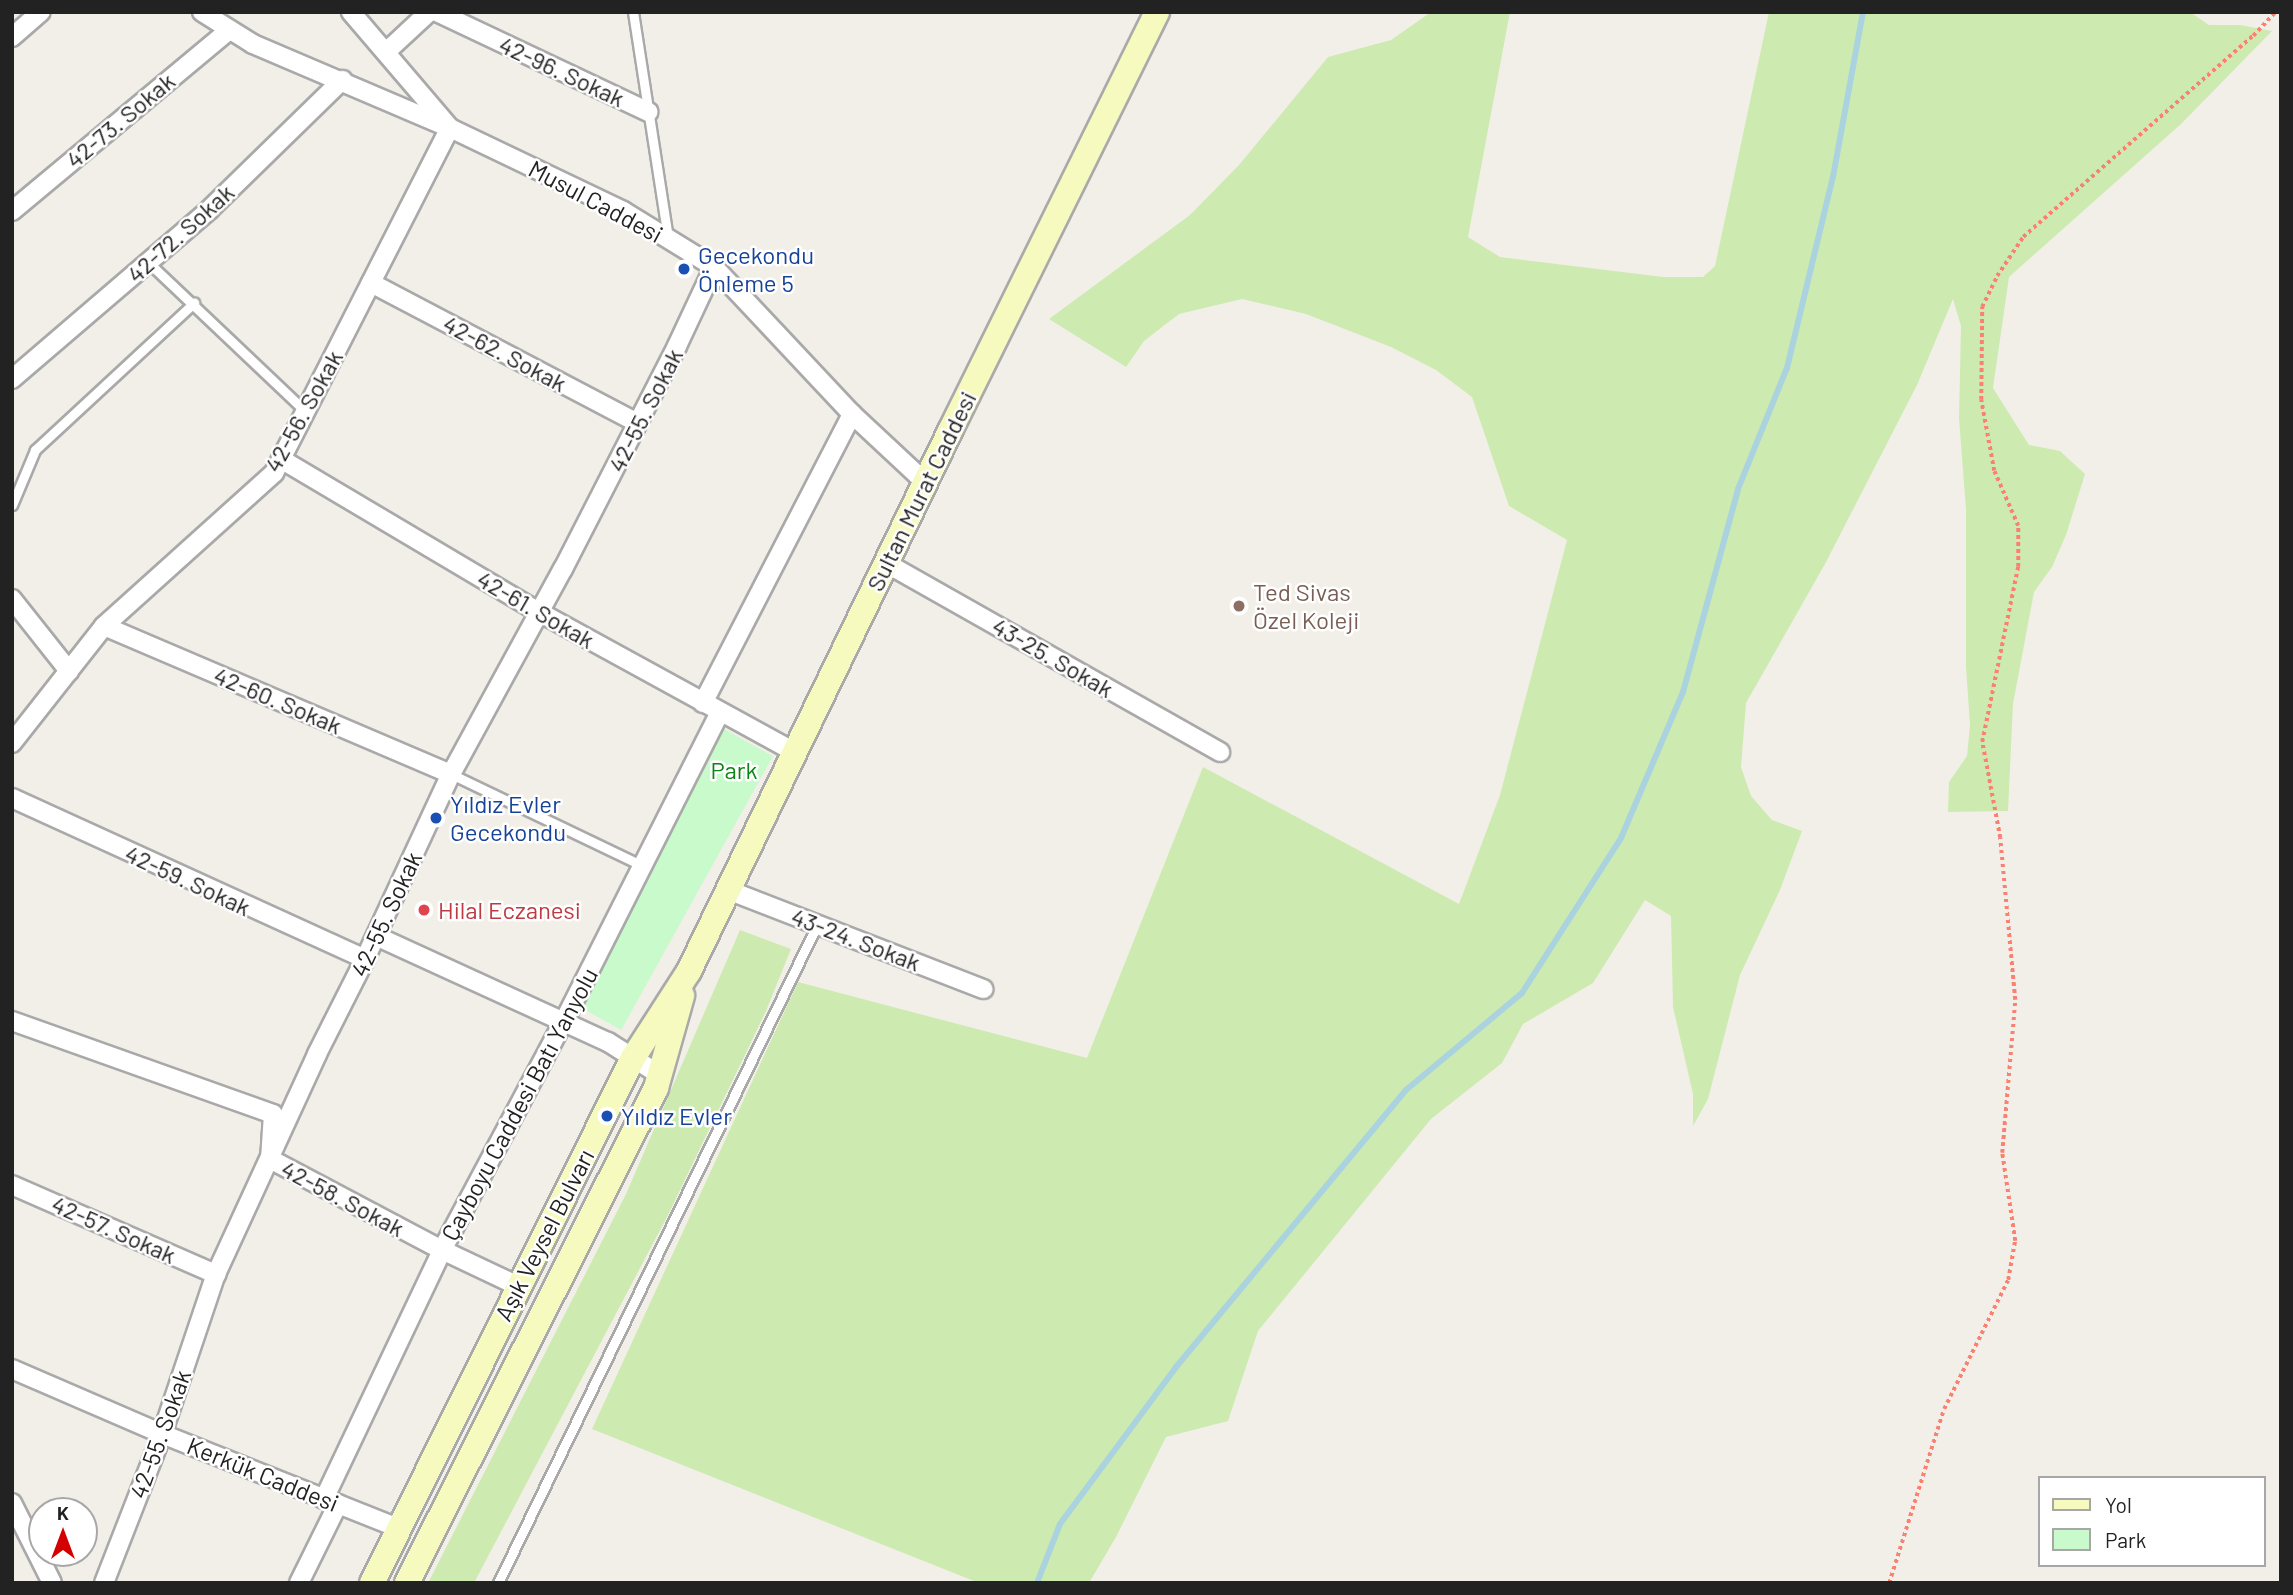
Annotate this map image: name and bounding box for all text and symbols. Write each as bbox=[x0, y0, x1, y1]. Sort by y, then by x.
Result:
street label: 42-96. Sokak bbox=[495, 29, 629, 113]
street label: 42-73. Sokak bbox=[60, 66, 180, 174]
street label: Musul Caddesi bbox=[524, 154, 668, 248]
street label: 42-72. Sokak bbox=[121, 178, 239, 288]
place label: Gecekondu Önleme 5 bbox=[698, 241, 814, 297]
marker: Gecekondu Önleme 5 bbox=[676, 261, 692, 277]
street label: 42-62. Sokak bbox=[438, 308, 572, 398]
street label: 42-55. Sokak bbox=[602, 343, 688, 477]
street label: 42-56. Sokak bbox=[258, 345, 348, 477]
street label: Sultan Murat Caddesi bbox=[860, 386, 982, 596]
street label: 42-61. Sokak bbox=[472, 564, 600, 654]
place label: Ted Sivas Özel Koleji bbox=[1253, 578, 1359, 634]
marker: Ted Sivas Özel Koleji bbox=[1231, 598, 1247, 614]
street label: 43-25. Sokak bbox=[987, 611, 1119, 703]
street label: 42-60. Sokak bbox=[210, 660, 346, 740]
park label: Park bbox=[710, 756, 758, 784]
place label: Yıldız Evler Gecekondu bbox=[450, 790, 566, 846]
marker: Yıldız Evler Gecekondu bbox=[428, 810, 444, 826]
street label: 42-59. Sokak bbox=[121, 838, 255, 922]
street label: 42-55. Sokak bbox=[344, 847, 428, 981]
place label: Hilal Eczanesi bbox=[438, 896, 581, 924]
street label: 43-24. Sokak bbox=[787, 901, 925, 977]
marker: Hilal Eczanesi bbox=[416, 902, 432, 918]
street label: Çayboyu Caddesi Batı Yanyolu bbox=[435, 963, 603, 1245]
place label: Yıldız Evler bbox=[621, 1102, 732, 1130]
marker: Yıldız Evler bbox=[599, 1108, 615, 1124]
street label: Aşık Veysel Bulvarı bbox=[488, 1144, 600, 1326]
street label: 42-58. Sokak bbox=[277, 1154, 409, 1242]
street label: 42-57. Sokak bbox=[47, 1189, 181, 1269]
street label: 42-55. Sokak bbox=[123, 1366, 197, 1502]
street label: Kerkük Caddesi bbox=[183, 1431, 343, 1517]
legend bbox=[2038, 1476, 2265, 1567]
text: Yol bbox=[2105, 1492, 2132, 1517]
north arrow bbox=[28, 1497, 98, 1567]
text: K bbox=[57, 1501, 69, 1524]
text: Park bbox=[2105, 1527, 2146, 1552]

